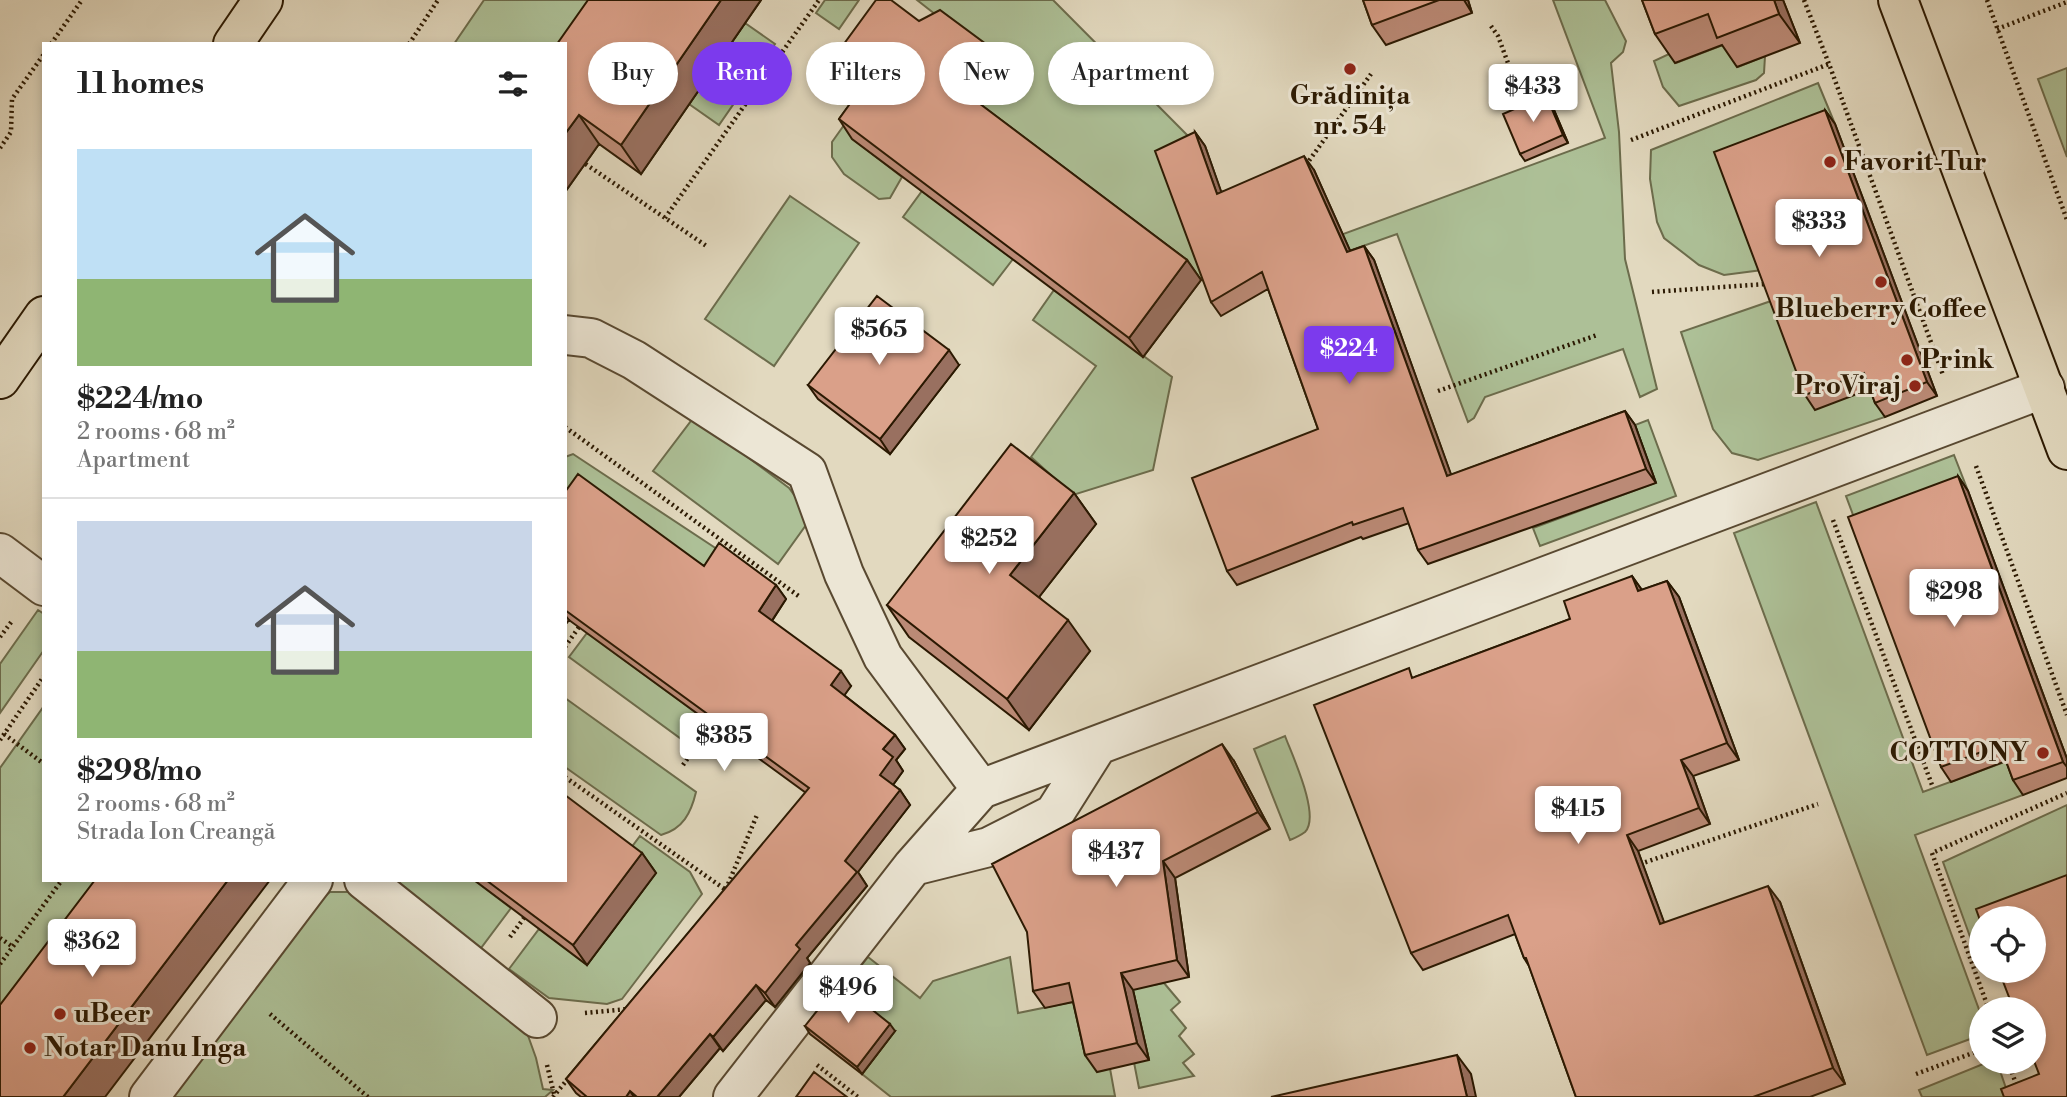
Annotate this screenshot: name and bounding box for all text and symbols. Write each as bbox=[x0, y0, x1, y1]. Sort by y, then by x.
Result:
chip: Buy bbox=[588, 42, 678, 105]
chip: Rent bbox=[692, 42, 792, 105]
chip: Filters bbox=[806, 42, 925, 105]
chip: New bbox=[939, 42, 1034, 105]
chip: Apartment bbox=[1048, 42, 1214, 105]
marker: Grădinița nr. 54 bbox=[1342, 61, 1358, 77]
pin: $433 bbox=[1492, 64, 1574, 124]
text: 11 homes bbox=[77, 65, 204, 103]
icon: filters bbox=[494, 65, 532, 103]
text: $433 bbox=[1505, 73, 1561, 101]
place label: Grădinița nr. 54 bbox=[1290, 80, 1411, 142]
place label: Favorit-Tur bbox=[1844, 146, 1987, 178]
marker: Favorit-Tur bbox=[1822, 154, 1838, 170]
icon: home bbox=[242, 195, 368, 321]
pin: $333 bbox=[1778, 200, 1860, 259]
text: $333 bbox=[1791, 208, 1847, 236]
marker: Blueberry Coffee bbox=[1873, 274, 1889, 290]
place label: Blueberry Coffee bbox=[1775, 293, 1987, 325]
pin: $565 bbox=[838, 308, 920, 367]
text: $565 bbox=[851, 316, 907, 344]
pin: $224 bbox=[1308, 326, 1390, 386]
text: $224 bbox=[1320, 335, 1378, 363]
place label: Prink bbox=[1921, 344, 1994, 376]
marker: Prink bbox=[1899, 352, 1915, 368]
place label: ProViraj bbox=[1794, 370, 1901, 402]
marker: ProViraj bbox=[1907, 378, 1923, 394]
text: $224/mo bbox=[77, 380, 203, 418]
text: 2 rooms · 68 m² bbox=[77, 418, 235, 446]
text: Apartment bbox=[77, 446, 190, 474]
pin: $252 bbox=[948, 516, 1030, 576]
text: $252 bbox=[961, 525, 1017, 553]
icon: home bbox=[242, 567, 368, 693]
pin: $298 bbox=[1913, 570, 1995, 629]
text: $298 bbox=[1925, 578, 1983, 606]
pin: $385 bbox=[683, 714, 765, 773]
text: $385 bbox=[696, 722, 752, 750]
place label: COTTONY bbox=[1890, 737, 2029, 769]
marker: COTTONY bbox=[2035, 745, 2051, 761]
text: $298/mo bbox=[77, 752, 202, 790]
pin: $415 bbox=[1537, 786, 1619, 846]
text: 2 rooms · 68 m² bbox=[77, 790, 235, 818]
text: $415 bbox=[1551, 795, 1605, 823]
text: Strada Ion Creangă bbox=[77, 818, 275, 846]
pin: $437 bbox=[1075, 830, 1157, 889]
text: $437 bbox=[1088, 838, 1144, 866]
map controls bbox=[1969, 906, 2046, 1074]
button: locate bbox=[1969, 906, 2046, 983]
pin: $362 bbox=[51, 920, 133, 979]
text: $362 bbox=[64, 928, 120, 956]
pin: $496 bbox=[807, 965, 889, 1025]
text: $496 bbox=[819, 974, 877, 1002]
button: layers bbox=[1969, 997, 2046, 1074]
place label: uBeer bbox=[74, 998, 151, 1030]
marker: uBeer bbox=[52, 1006, 68, 1022]
place label: Notar Danu Inga bbox=[44, 1032, 247, 1064]
marker: Notar Danu Inga bbox=[22, 1040, 38, 1056]

